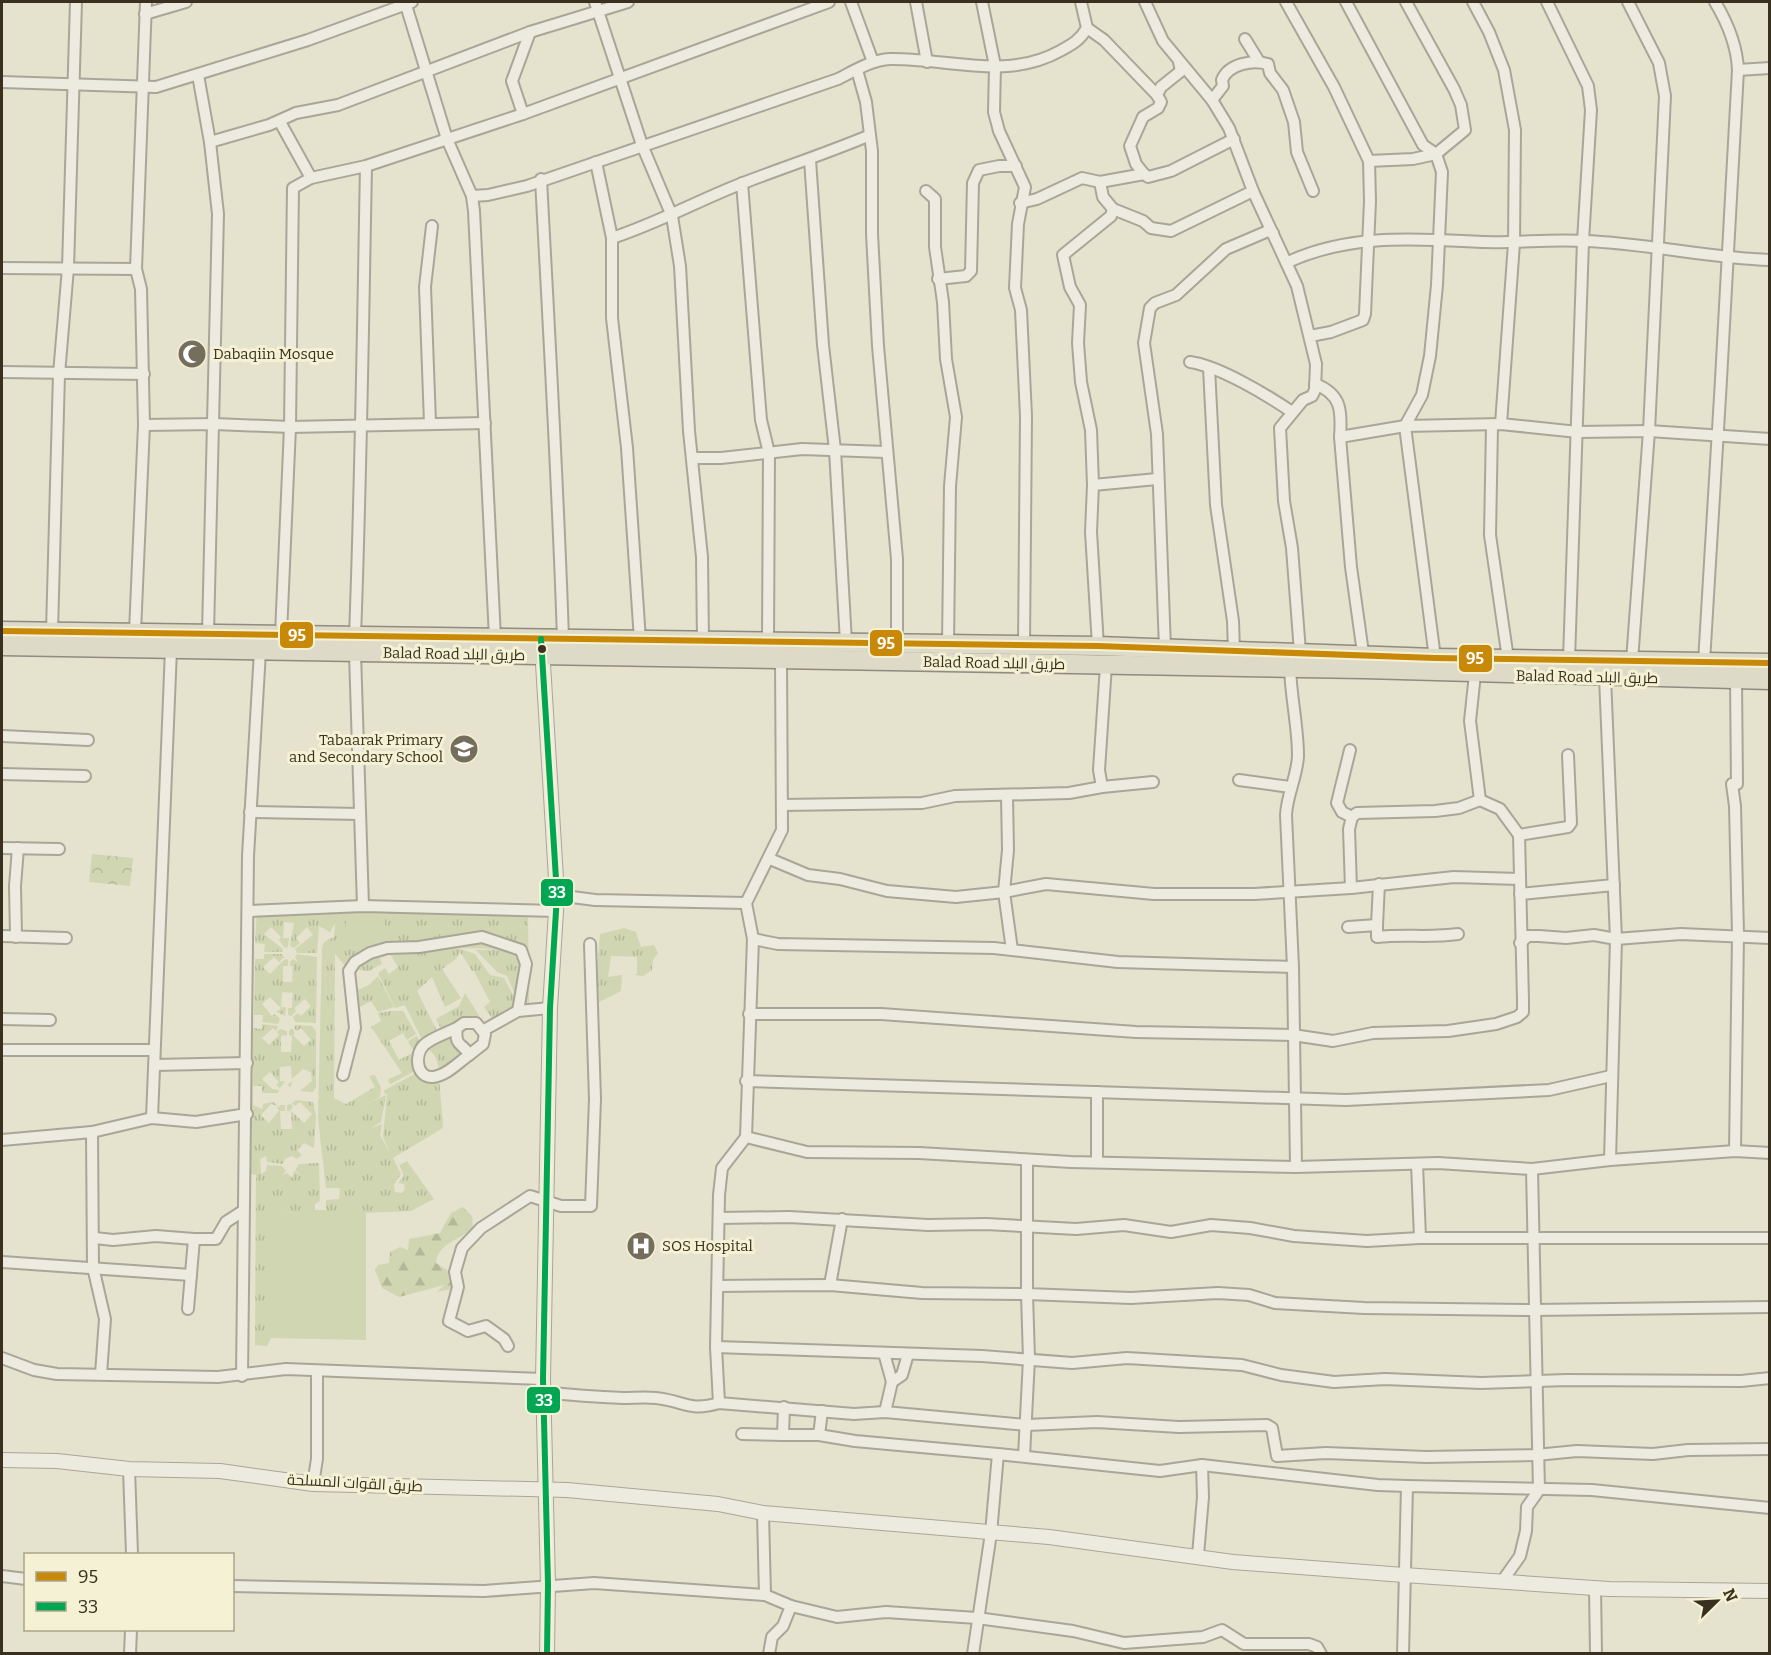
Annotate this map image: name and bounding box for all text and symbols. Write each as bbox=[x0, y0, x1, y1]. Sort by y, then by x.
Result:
mosque icon: Dabaqiin Mosque bbox=[176, 338, 208, 370]
place label: Dabaqiin Mosque bbox=[213, 345, 334, 363]
line badge: 95 bbox=[279, 621, 314, 649]
text: 95 bbox=[288, 626, 306, 645]
line badge: 95 bbox=[869, 629, 903, 657]
text: 95 bbox=[877, 634, 895, 653]
unlabelled marker bbox=[536, 643, 548, 655]
street label: Balad Road طريق البلد bbox=[383, 644, 525, 665]
line badge: 95 bbox=[1458, 644, 1493, 673]
text: 95 bbox=[1466, 649, 1484, 668]
street label: Balad Road طريق البلد bbox=[923, 653, 1065, 674]
street label: Balad Road طريق البلد bbox=[1516, 667, 1658, 688]
place label: Tabaarak Primary and Secondary School bbox=[289, 731, 443, 766]
school or university icon: Tabaarak Primary and Secondary School bbox=[448, 733, 480, 765]
line badge: 33 bbox=[540, 878, 574, 907]
text: 33 bbox=[548, 883, 566, 902]
hospital icon: SOS Hospital bbox=[625, 1230, 657, 1262]
place label: SOS Hospital bbox=[662, 1237, 753, 1255]
line badge: 33 bbox=[526, 1386, 561, 1414]
text: 33 bbox=[535, 1391, 553, 1410]
street label: طريق القوات المسلحة bbox=[287, 1470, 423, 1497]
legend bbox=[24, 1553, 234, 1631]
text: 95 bbox=[78, 1566, 98, 1588]
north arrow bbox=[1687, 1571, 1747, 1631]
text: N bbox=[1719, 1586, 1741, 1605]
text: 33 bbox=[78, 1596, 98, 1618]

